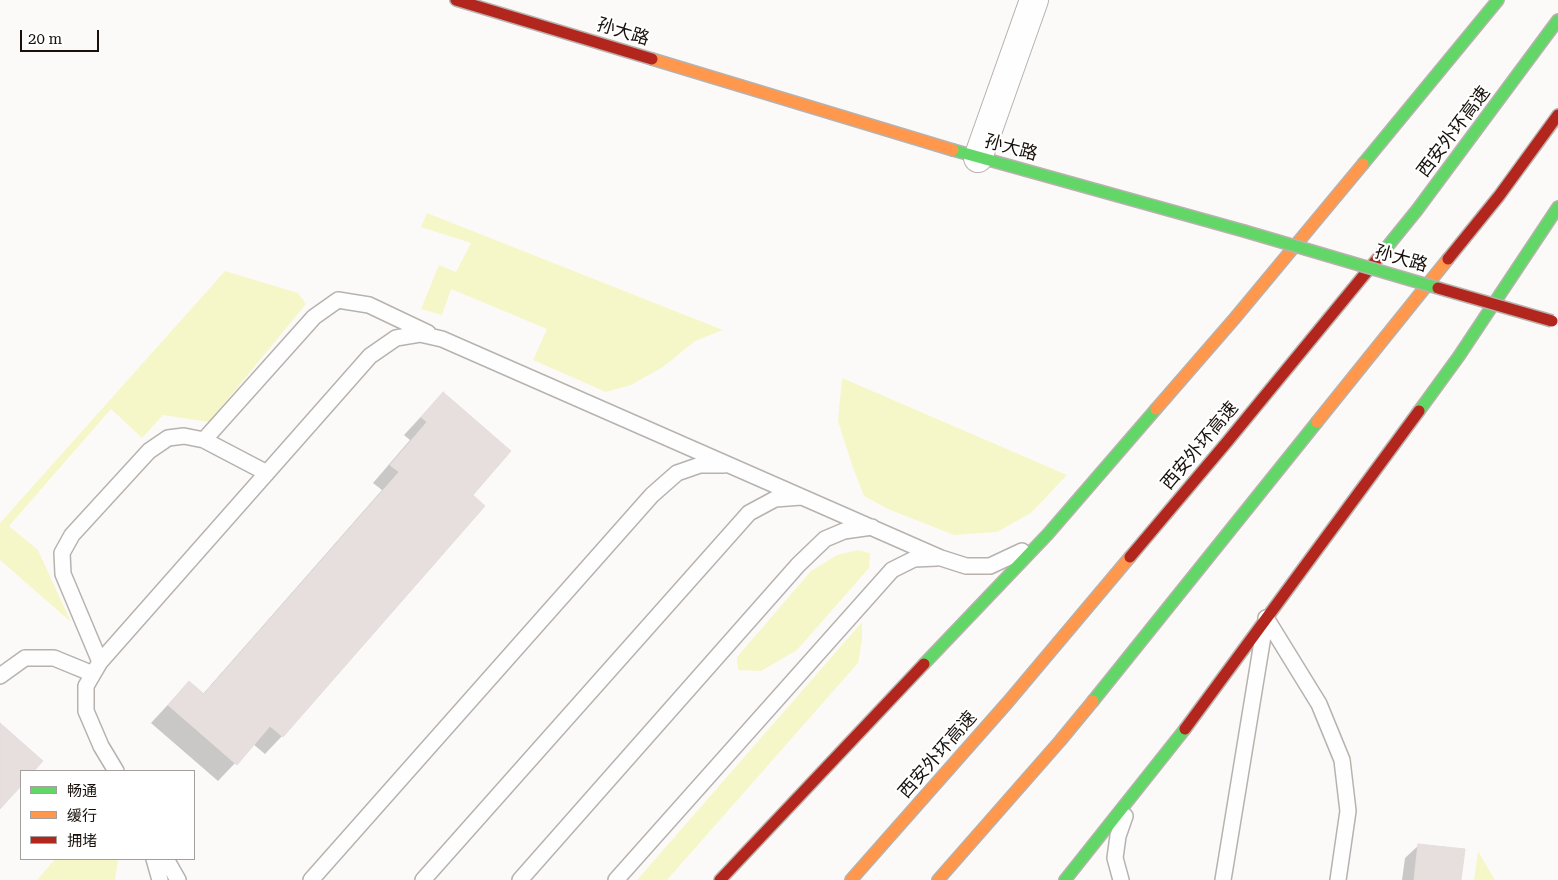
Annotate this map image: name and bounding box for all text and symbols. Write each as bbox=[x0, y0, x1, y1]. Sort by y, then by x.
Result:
street label: 孙大路 bbox=[594, 14, 652, 50]
scale bar bbox=[22, 20, 101, 52]
text: 20 m bbox=[28, 30, 62, 48]
street label: 西安外环高速 bbox=[1413, 82, 1495, 182]
street label: 孙大路 bbox=[982, 131, 1040, 165]
street label: 孙大路 bbox=[1372, 241, 1430, 277]
street label: 西安外环高速 bbox=[1157, 398, 1243, 494]
street label: 西安外环高速 bbox=[894, 707, 982, 803]
legend bbox=[20, 770, 195, 860]
text: 畅通 bbox=[67, 782, 97, 800]
text: 缓行 bbox=[67, 807, 97, 825]
text: 拥堵 bbox=[67, 832, 97, 850]

